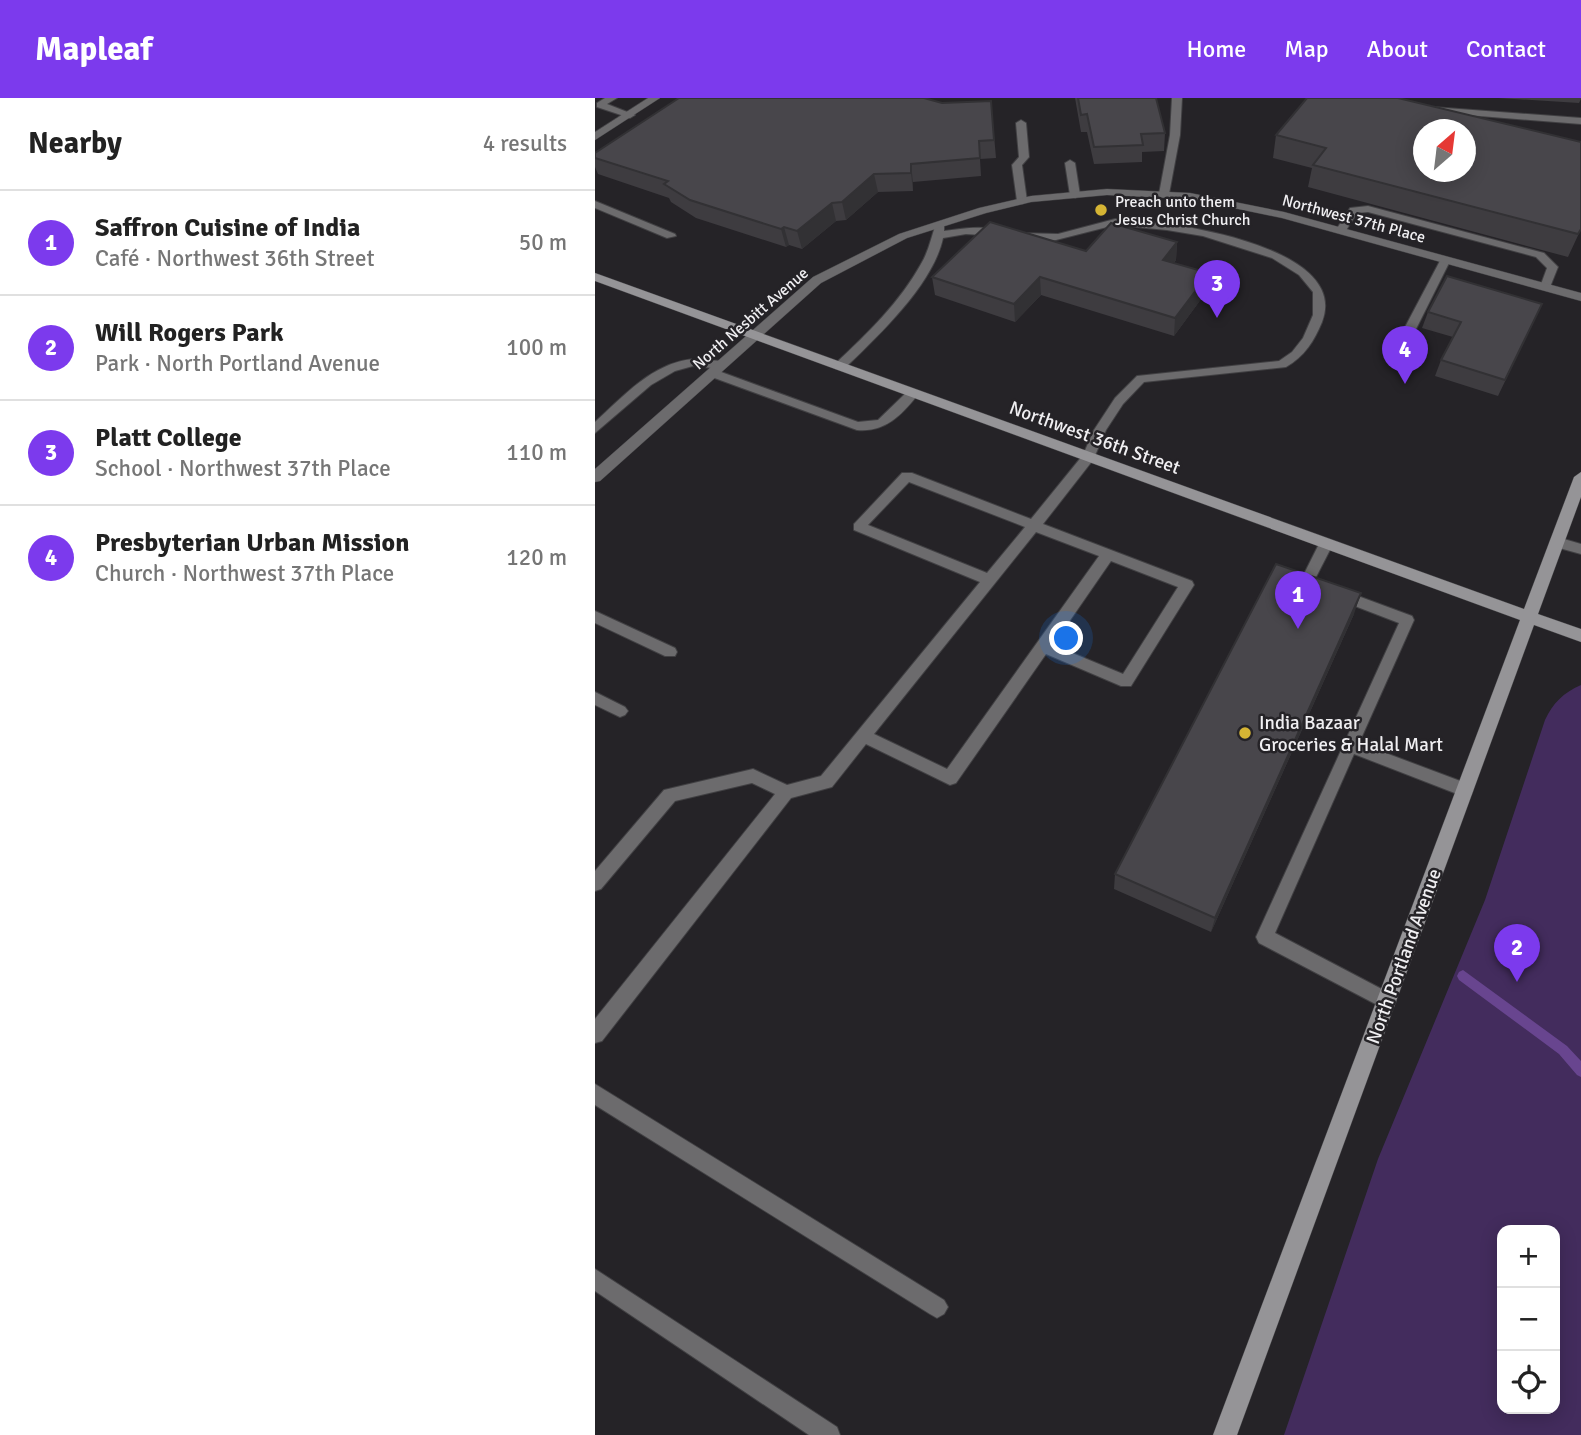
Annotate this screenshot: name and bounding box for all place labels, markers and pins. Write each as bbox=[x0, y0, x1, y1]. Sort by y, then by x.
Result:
place label: Preach unto them Jesus Christ Church bbox=[1115, 192, 1250, 230]
marker: Preach unto them Jesus Christ Church bbox=[1093, 202, 1109, 218]
pin: 3 bbox=[1194, 260, 1240, 318]
pin: 4 bbox=[1382, 326, 1428, 384]
pin: 1 bbox=[1275, 571, 1321, 629]
place label: India Bazaar Groceries & Halal Mart bbox=[1259, 711, 1443, 757]
marker: India Bazaar Groceries & Halal Mart bbox=[1237, 725, 1253, 741]
pin: 2 bbox=[1494, 924, 1540, 982]

